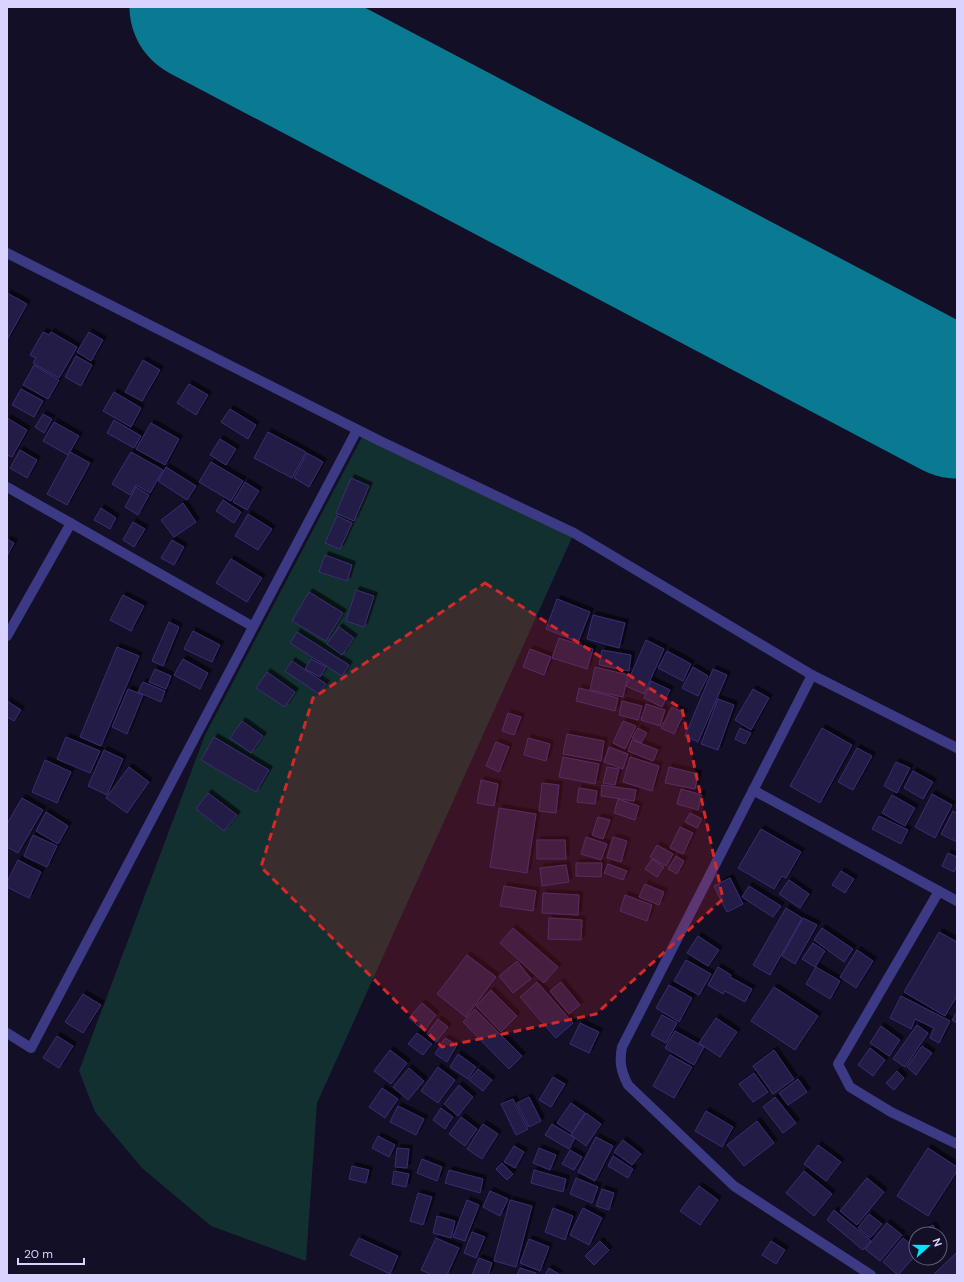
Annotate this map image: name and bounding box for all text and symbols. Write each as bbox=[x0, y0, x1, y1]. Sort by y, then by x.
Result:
north arrow bbox=[908, 1226, 948, 1266]
text: N bbox=[929, 1236, 945, 1249]
scale bar bbox=[18, 1240, 84, 1266]
text: 20 m bbox=[24, 1246, 53, 1262]

